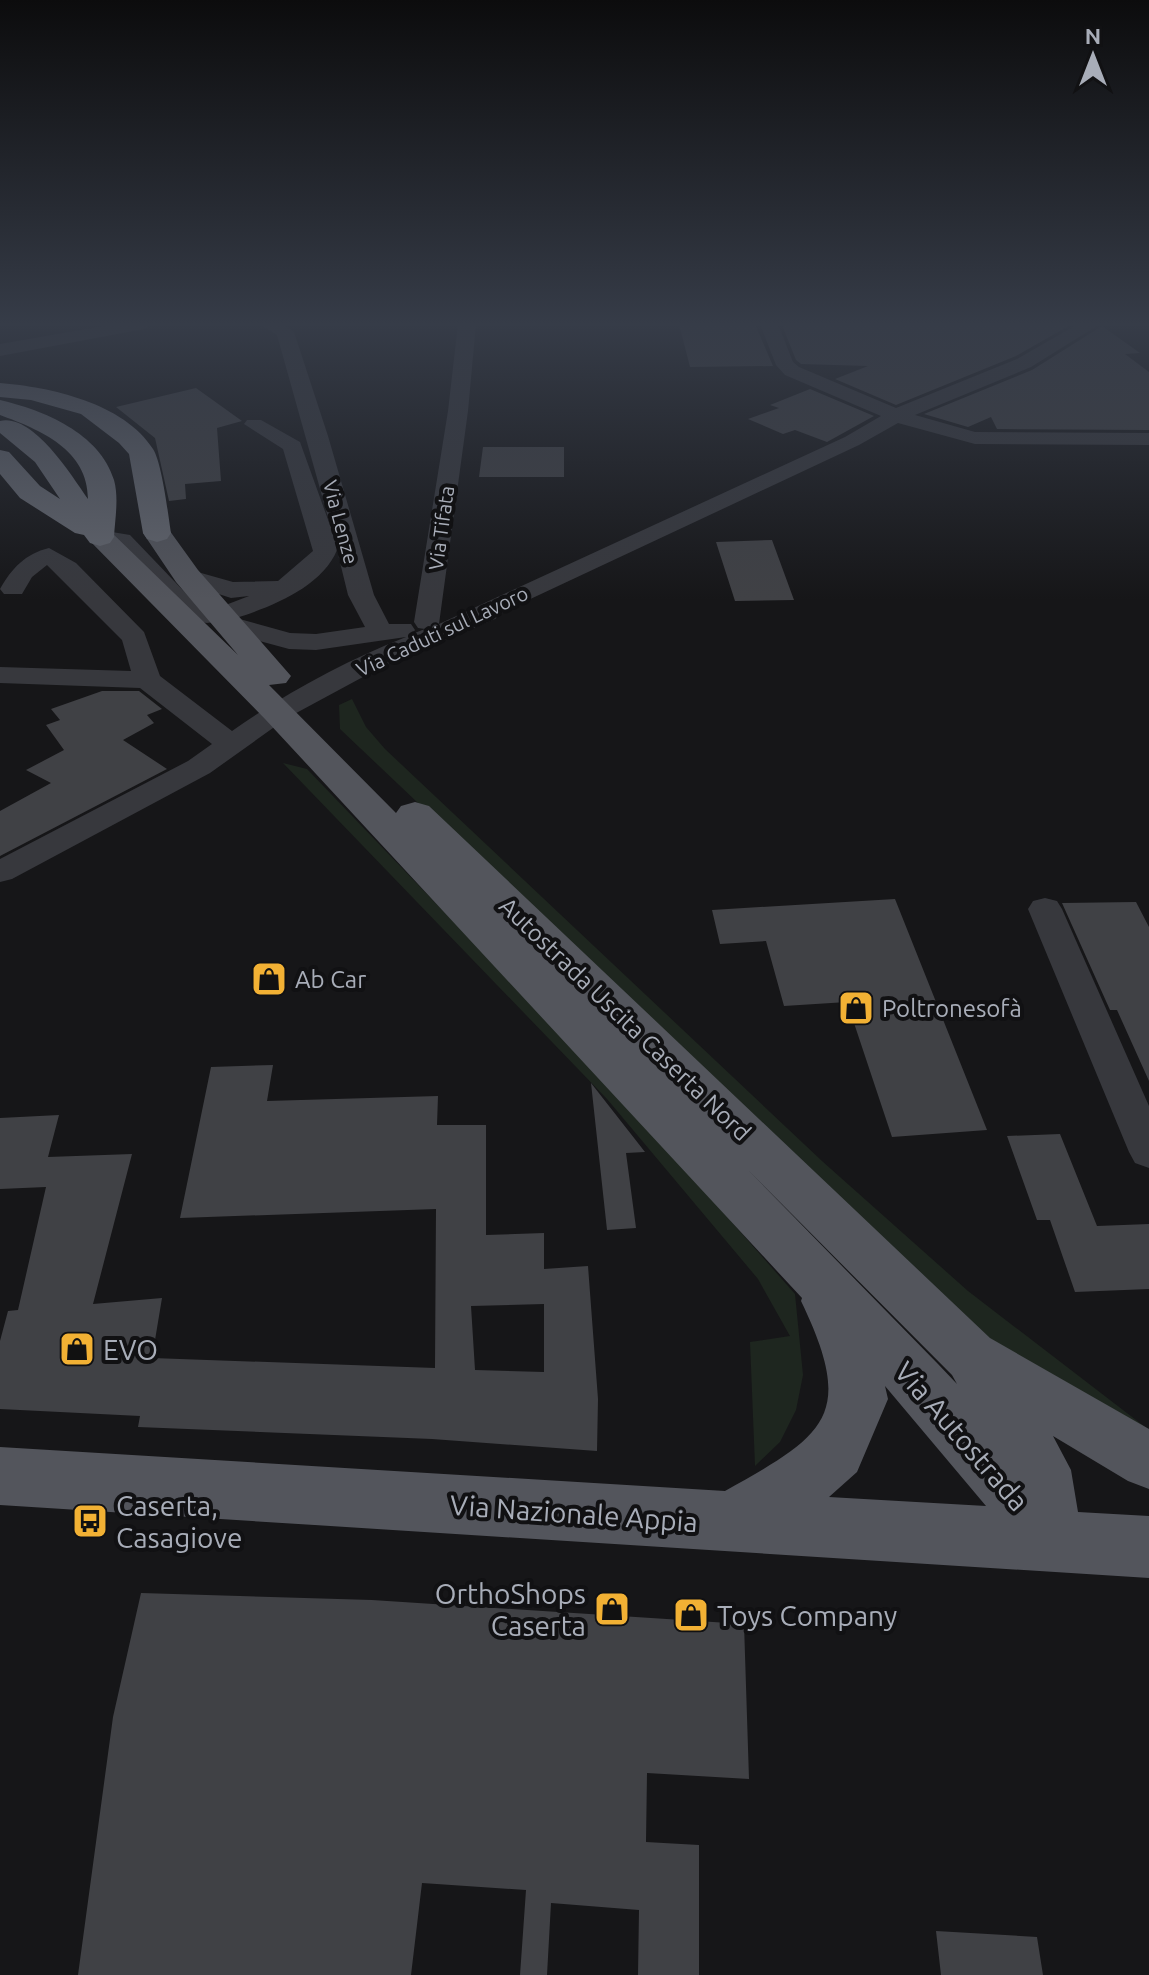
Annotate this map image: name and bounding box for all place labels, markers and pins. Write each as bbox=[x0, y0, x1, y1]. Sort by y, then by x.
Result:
shop icon: Ab Car bbox=[250, 960, 288, 998]
place label: Ab Car bbox=[295, 966, 366, 993]
shop icon: Poltronesofà bbox=[837, 989, 875, 1027]
place label: Poltronesofà bbox=[882, 995, 1022, 1022]
shop icon: EVO bbox=[58, 1330, 96, 1368]
place label: EVO bbox=[103, 1334, 158, 1365]
place label: Caserta, Casagiove bbox=[116, 1490, 242, 1553]
bus stop icon: Caserta, Casagiove bbox=[71, 1502, 109, 1540]
place label: OrthoShops Caserta bbox=[435, 1578, 586, 1641]
shop icon: OrthoShops Caserta bbox=[593, 1590, 631, 1628]
shop icon: Toys Company bbox=[672, 1596, 710, 1634]
place label: Toys Company bbox=[717, 1600, 897, 1631]

